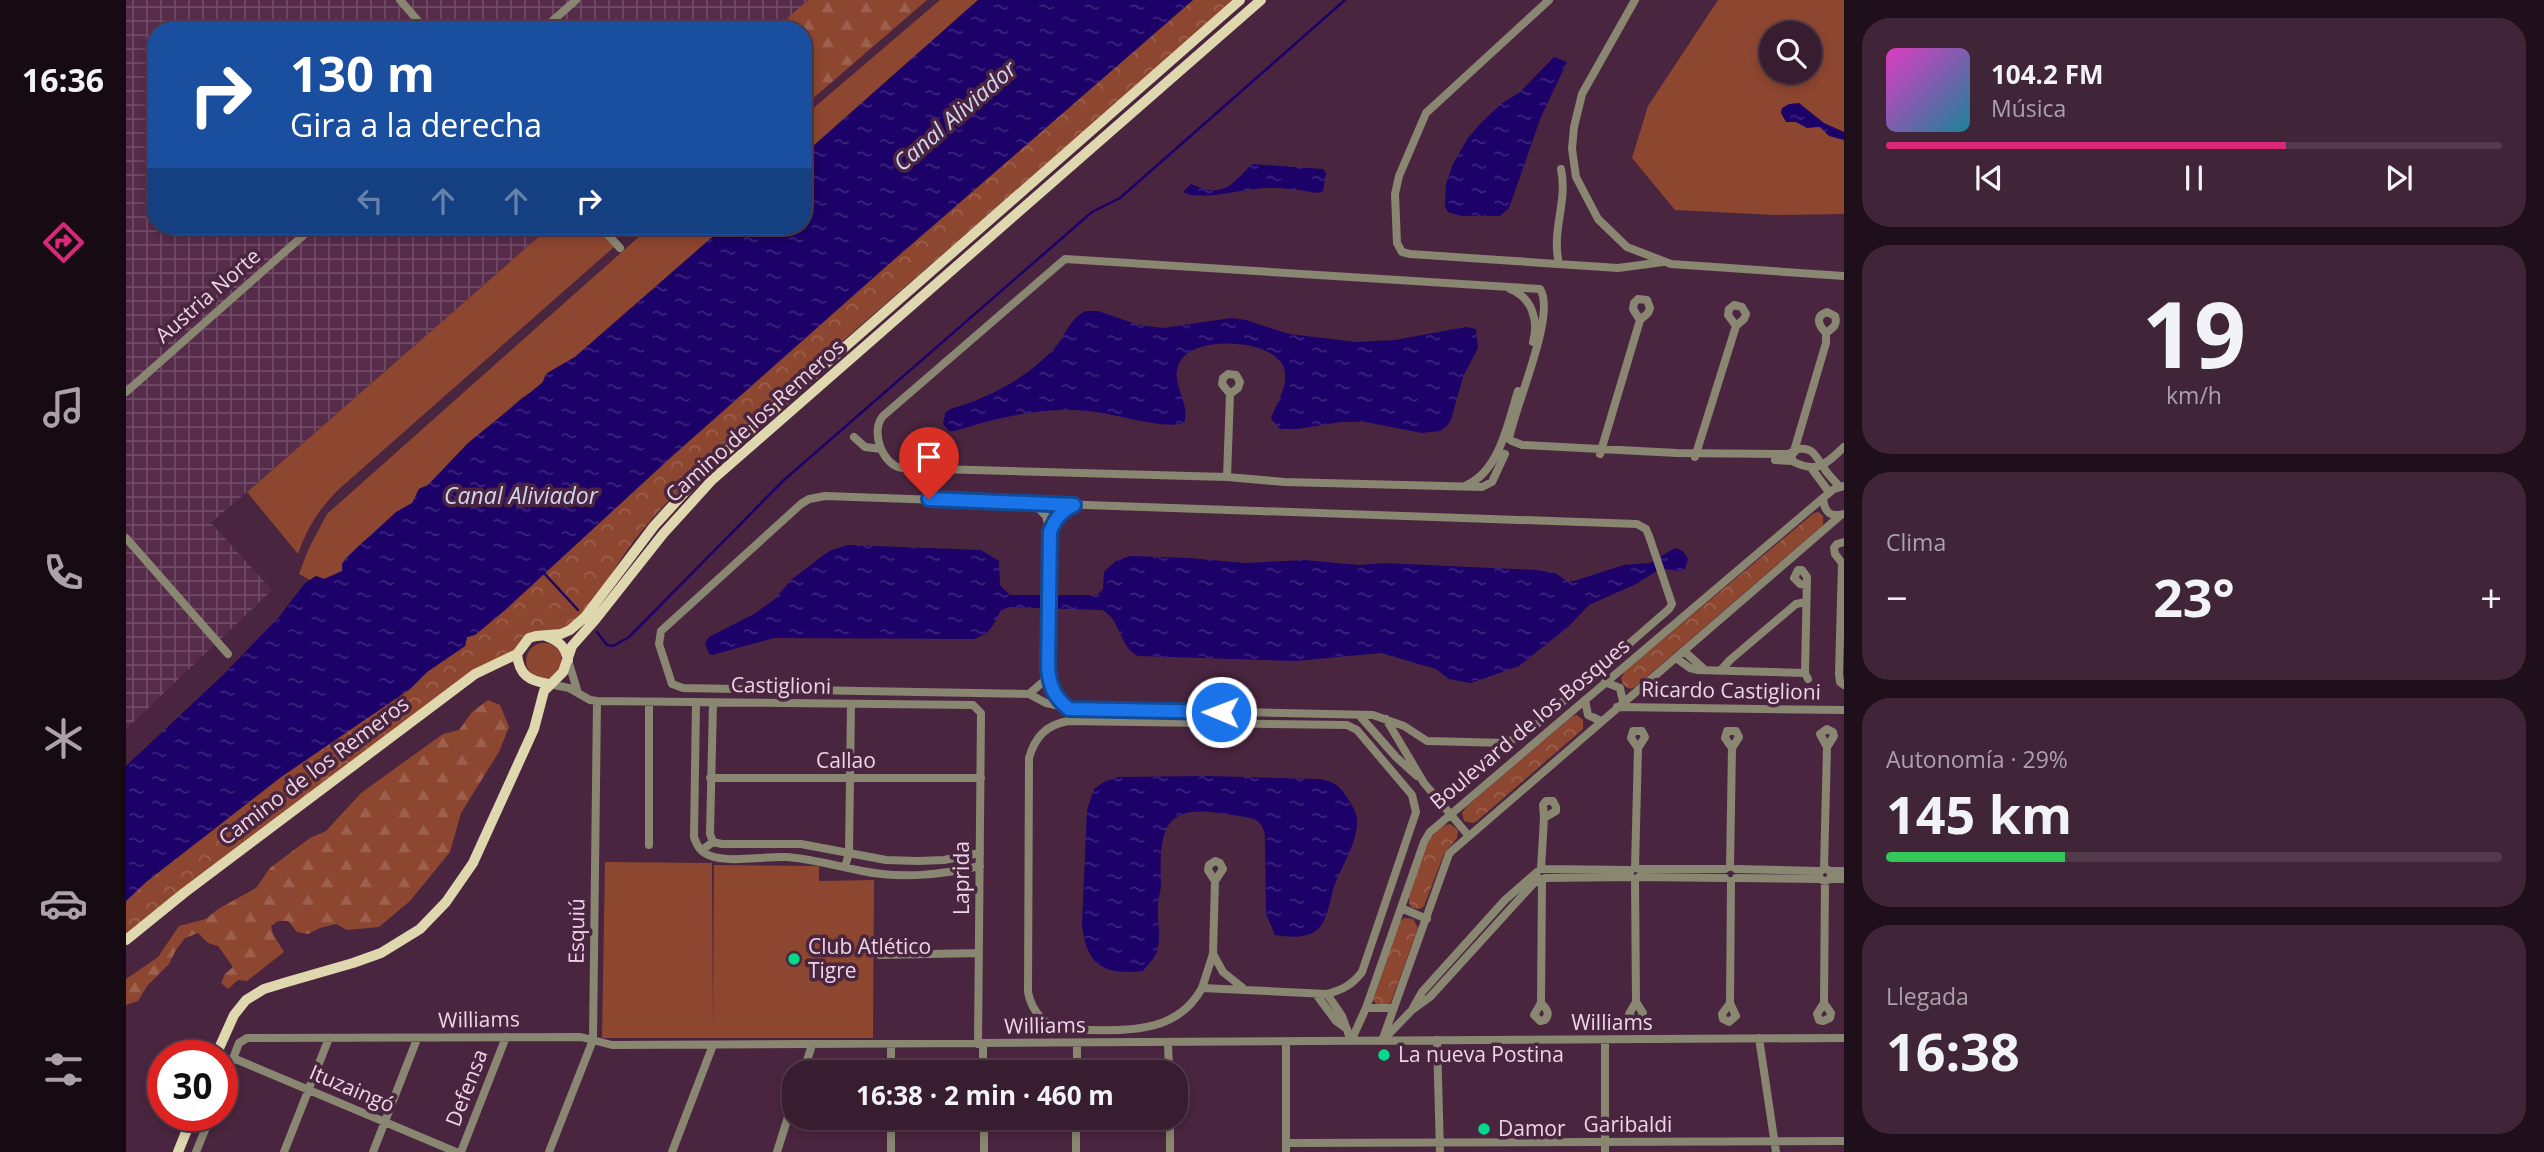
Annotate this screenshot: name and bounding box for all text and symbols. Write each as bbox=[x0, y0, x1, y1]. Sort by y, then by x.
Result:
map controls bbox=[1759, 21, 1822, 84]
button: search bbox=[1759, 21, 1822, 84]
text: 130 m bbox=[290, 40, 435, 106]
icon: right bbox=[175, 49, 266, 140]
water label: Canal Aliviador bbox=[886, 52, 1024, 178]
text: 104.2 FM bbox=[1991, 56, 2103, 92]
text: 16:36 bbox=[22, 58, 104, 101]
text: Música bbox=[1991, 92, 2066, 124]
text: Gira a la derecha bbox=[290, 103, 542, 146]
icon: previous bbox=[1970, 159, 2008, 197]
icon: pause bbox=[2175, 159, 2213, 197]
icon: next bbox=[2380, 159, 2418, 197]
icon: left bbox=[351, 182, 389, 220]
icon: ahead bbox=[424, 182, 462, 220]
icon: ahead bbox=[497, 182, 535, 220]
icon: right bbox=[570, 182, 608, 220]
icon: directions bbox=[39, 218, 88, 267]
street label: Austria Norte bbox=[149, 242, 266, 349]
text: 19 bbox=[2142, 271, 2246, 395]
street label: Camino de los Remeros bbox=[659, 332, 850, 508]
text: km/h bbox=[2166, 379, 2222, 411]
icon: music bbox=[39, 383, 88, 432]
pin bbox=[899, 427, 959, 499]
icon: arrive bbox=[910, 438, 948, 476]
water label: Canal Aliviador bbox=[444, 479, 599, 511]
text: Clima bbox=[1886, 526, 1946, 558]
icon: phone bbox=[39, 548, 88, 597]
text: 23° bbox=[2153, 561, 2235, 632]
text: − bbox=[1886, 571, 1908, 623]
text: + bbox=[2480, 571, 2502, 623]
street label: Boulevard de los Bosques bbox=[1424, 631, 1635, 815]
street label: Castiglioni bbox=[731, 670, 832, 700]
street label: Ricardo Castiglioni bbox=[1641, 674, 1821, 706]
position arrow bbox=[1184, 675, 1258, 749]
street label: Camino de los Remeros bbox=[213, 689, 414, 851]
icon: climate bbox=[39, 714, 88, 763]
text: Autonomía · 29% bbox=[1886, 743, 2068, 775]
street label: Callao bbox=[816, 746, 876, 774]
text: 145 km bbox=[1886, 778, 2072, 849]
street label: Laprida bbox=[947, 841, 975, 915]
icon: car bbox=[39, 879, 88, 928]
street label: Esquiú bbox=[561, 898, 591, 964]
place label: Club Atlético Tigre bbox=[808, 932, 931, 984]
marker: Club Atlético Tigre bbox=[786, 951, 802, 967]
text: Llegada bbox=[1886, 980, 1969, 1012]
street label: Williams bbox=[438, 1004, 520, 1034]
street label: Williams bbox=[1571, 1008, 1653, 1036]
street label: Williams bbox=[1004, 1010, 1086, 1040]
text: 16:38 bbox=[1886, 1015, 2020, 1086]
speed limit sign: 30 bbox=[147, 1040, 238, 1131]
place label: La nueva Postina bbox=[1398, 1040, 1564, 1068]
icon: filters bbox=[39, 1045, 88, 1094]
street label: Defensa bbox=[439, 1045, 494, 1130]
marker: La nueva Postina bbox=[1376, 1047, 1392, 1063]
street label: Ituzaingó bbox=[306, 1058, 399, 1119]
text: 16:38 · 2 min · 460 m bbox=[856, 1077, 1114, 1113]
street label: Garibaldi bbox=[1584, 1110, 1672, 1138]
place label: Damor bbox=[1498, 1114, 1566, 1142]
marker: Damor bbox=[1476, 1121, 1492, 1137]

